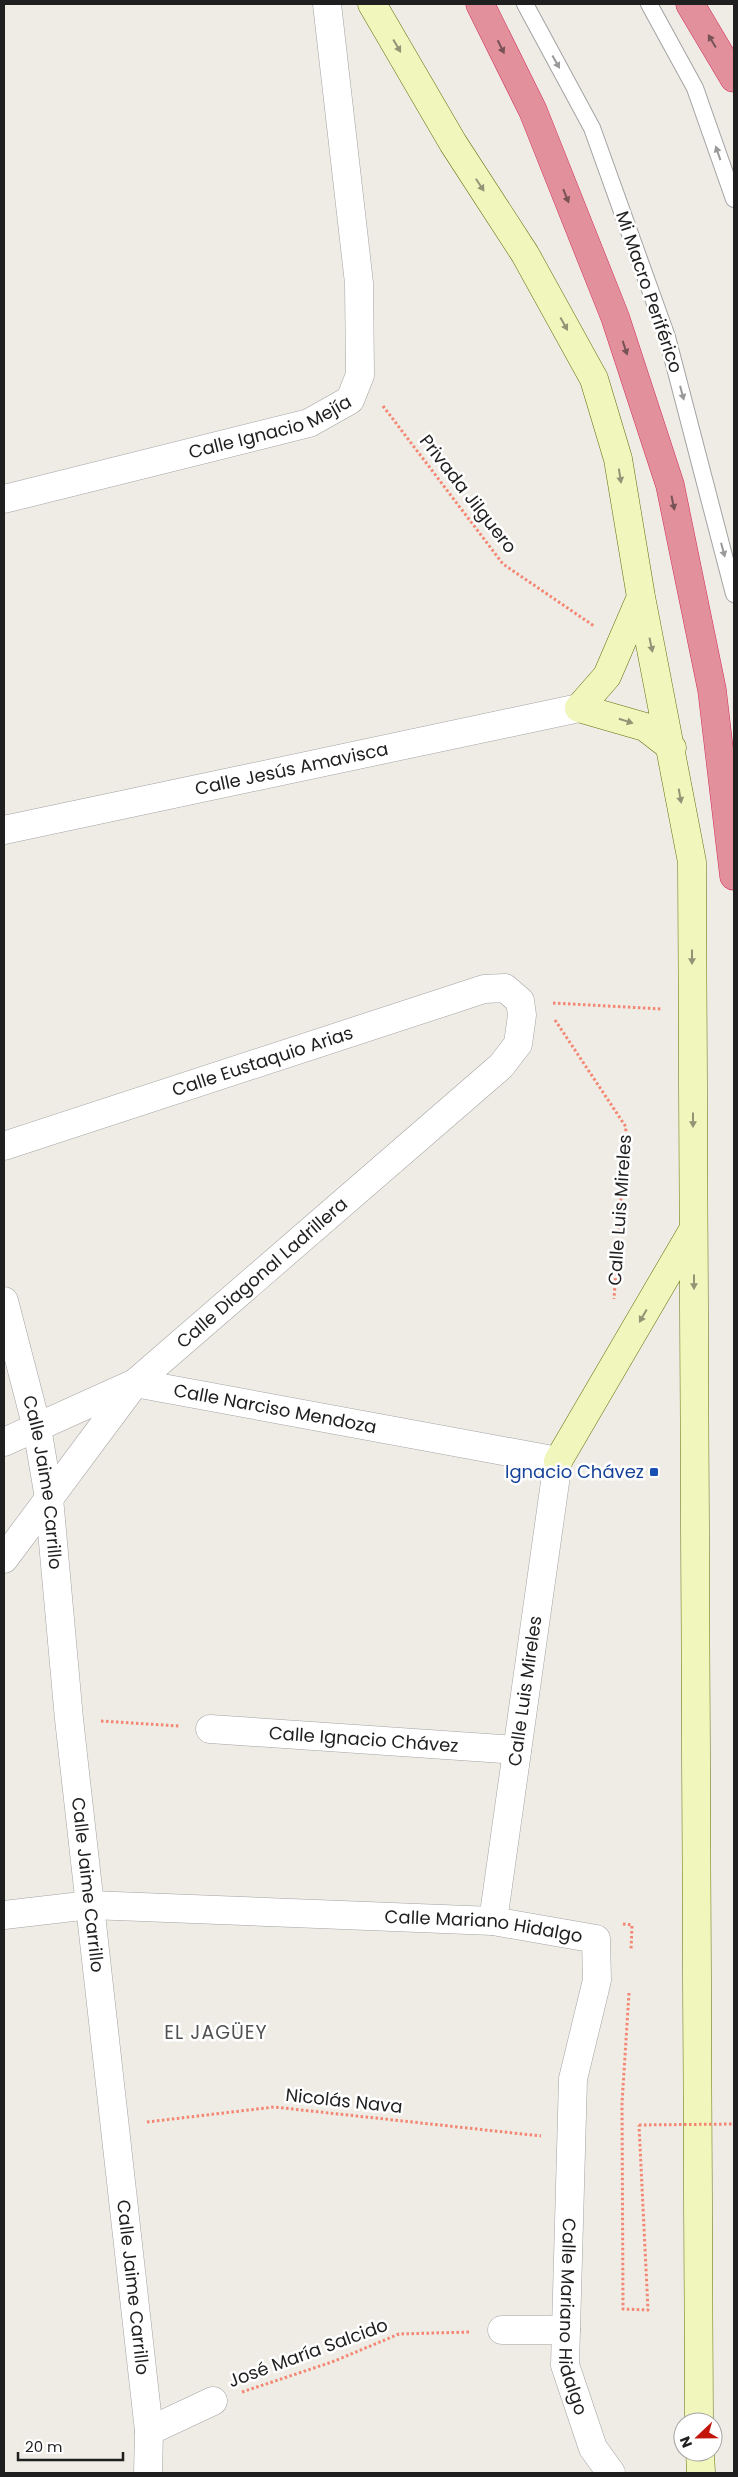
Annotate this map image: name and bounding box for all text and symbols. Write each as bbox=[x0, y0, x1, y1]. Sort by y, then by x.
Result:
one-way arrow bbox=[707, 34, 716, 47]
one-way arrow bbox=[392, 39, 401, 53]
one-way arrow bbox=[497, 40, 505, 55]
one-way arrow bbox=[552, 55, 561, 69]
one-way arrow bbox=[714, 145, 722, 160]
one-way arrow bbox=[476, 179, 485, 192]
one-way arrow bbox=[563, 189, 571, 203]
street label: Mi Macro Periférico bbox=[610, 208, 689, 376]
one-way arrow bbox=[560, 317, 568, 332]
one-way arrow bbox=[621, 340, 629, 355]
one-way arrow bbox=[678, 385, 686, 400]
street label: Calle Ignacio Mejía bbox=[186, 389, 356, 465]
street label: Privada Jilguero bbox=[414, 429, 523, 558]
one-way arrow bbox=[617, 468, 625, 484]
one-way arrow bbox=[670, 495, 678, 511]
one-way arrow bbox=[719, 543, 727, 558]
one-way arrow bbox=[647, 637, 655, 653]
one-way arrow bbox=[619, 718, 634, 725]
street label: Calle Jesús Amavisca bbox=[193, 736, 390, 801]
one-way arrow bbox=[677, 788, 685, 804]
one-way arrow bbox=[688, 950, 696, 966]
street label: Calle Eustaquio Arias bbox=[169, 1020, 356, 1102]
one-way arrow bbox=[689, 1112, 697, 1128]
street label: Calle Luis Mireles bbox=[602, 1133, 637, 1286]
street label: Calle Diagonal Ladrillera bbox=[171, 1191, 353, 1354]
one-way arrow bbox=[690, 1275, 698, 1291]
one-way arrow bbox=[638, 1309, 647, 1322]
street label: Calle Narciso Mendoza bbox=[172, 1377, 379, 1439]
street label: Calle Jaime Carrillo bbox=[17, 1393, 68, 1571]
place label: Ignacio Chávez bbox=[505, 1459, 644, 1484]
marker: Ignacio Chávez bbox=[648, 1466, 660, 1478]
street label: Calle Luis Mireles bbox=[502, 1614, 547, 1768]
street label: Calle Ignacio Chávez bbox=[268, 1720, 459, 1758]
street label: Calle Jaime Carrillo bbox=[66, 1796, 110, 1974]
street label: Calle Mariano Hidalgo bbox=[384, 1904, 585, 1948]
district label: EL JAGÜEY bbox=[164, 2019, 268, 2046]
street label: Nicolás Nava bbox=[284, 2082, 404, 2119]
street label: Calle Jaime Carrillo bbox=[111, 2198, 156, 2376]
street label: Calle Mariano Hidalgo bbox=[553, 2218, 594, 2418]
street label: José María Salcido bbox=[224, 2312, 391, 2393]
north arrow bbox=[673, 2412, 723, 2462]
scale bar bbox=[18, 2430, 122, 2462]
text: N bbox=[675, 2433, 697, 2450]
text: 20 m bbox=[25, 2436, 63, 2457]

